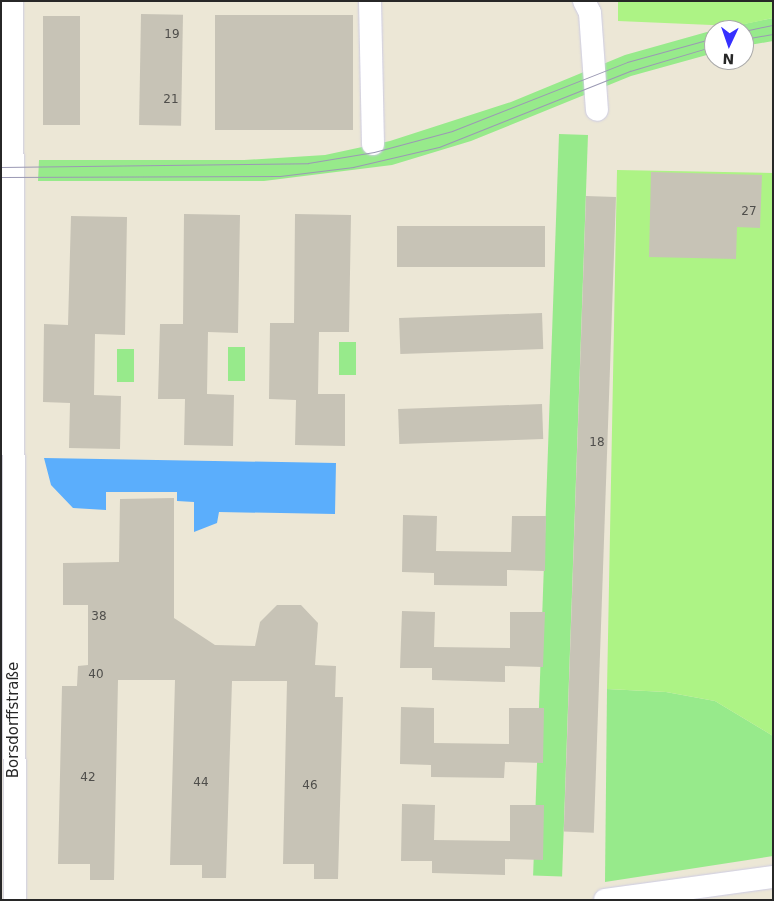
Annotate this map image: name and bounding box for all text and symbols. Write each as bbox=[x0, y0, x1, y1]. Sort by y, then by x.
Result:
north arrow bbox=[704, 20, 754, 70]
house number: 19 bbox=[164, 28, 180, 42]
text: N bbox=[722, 51, 735, 67]
house number: 21 bbox=[163, 93, 179, 107]
house number: 27 bbox=[741, 205, 757, 219]
house number: 18 bbox=[589, 436, 605, 450]
house number: 38 bbox=[91, 610, 107, 624]
street label: Borsdorffstraße bbox=[5, 662, 23, 778]
house number: 40 bbox=[88, 668, 104, 682]
house number: 42 bbox=[80, 771, 96, 785]
house number: 44 bbox=[193, 776, 209, 790]
house number: 46 bbox=[302, 779, 318, 793]

